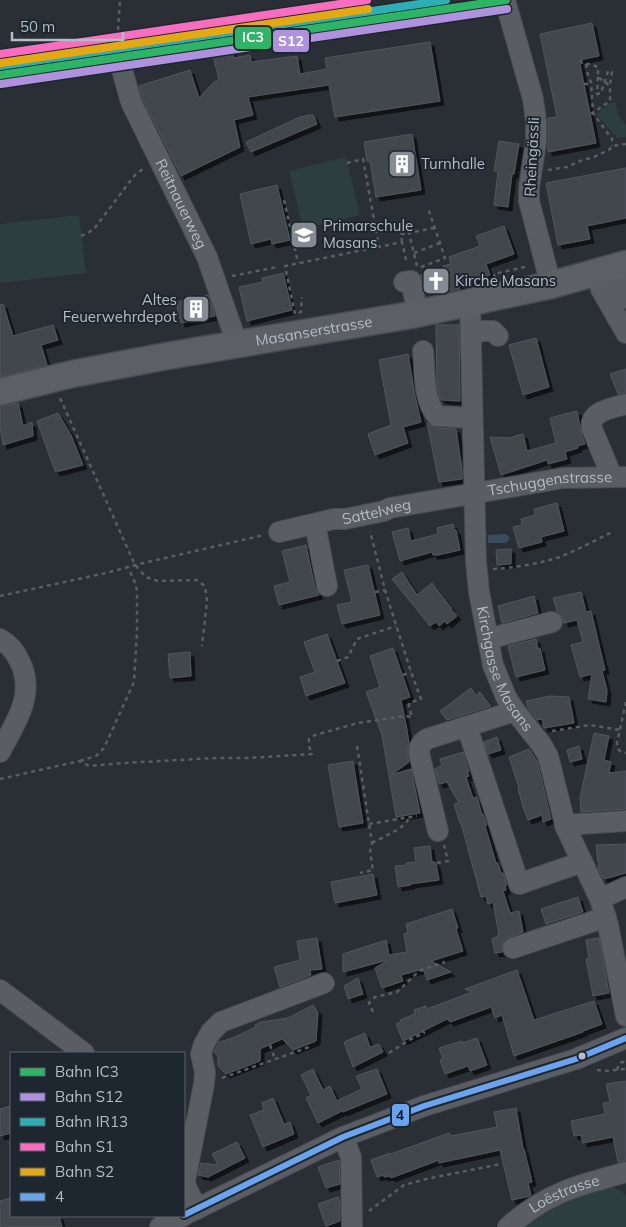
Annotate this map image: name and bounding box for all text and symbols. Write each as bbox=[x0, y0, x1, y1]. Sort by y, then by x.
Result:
scale bar bbox=[12, 10, 124, 42]
text: 50 m bbox=[20, 17, 55, 36]
line badge: IC3 bbox=[234, 26, 272, 50]
text: IC3 bbox=[242, 28, 264, 46]
line badge: S12 bbox=[272, 29, 310, 53]
text: S12 bbox=[278, 32, 304, 50]
street label: Rheingässli bbox=[520, 117, 543, 197]
building icon: Turnhalle bbox=[387, 149, 417, 179]
place label: Turnhalle bbox=[421, 154, 485, 173]
street label: Reitnauerweg bbox=[151, 156, 212, 252]
place label: Primarschule Masans bbox=[323, 216, 413, 252]
school or university icon: Primarschule Masans bbox=[289, 220, 319, 250]
church icon: Kirche Masans bbox=[421, 266, 451, 296]
place label: Kirche Masans bbox=[455, 271, 556, 290]
place label: Altes Feuerwehrdepot bbox=[63, 290, 177, 326]
building icon: Altes Feuerwehrdepot bbox=[181, 294, 211, 324]
street label: Masanserstrasse bbox=[254, 312, 374, 350]
street label: Tschuggenstrasse bbox=[486, 467, 612, 500]
street label: Sattelweg bbox=[340, 495, 412, 528]
street label: Kirchgasse Masans bbox=[473, 604, 537, 735]
unlabelled marker bbox=[577, 1051, 587, 1061]
legend bbox=[10, 1052, 185, 1217]
text: Bahn IC3 bbox=[55, 1062, 119, 1081]
text: Bahn S12 bbox=[55, 1087, 123, 1106]
line badge: 4 bbox=[391, 1103, 410, 1127]
text: 4 bbox=[396, 1106, 405, 1124]
text: Bahn IR13 bbox=[55, 1112, 128, 1131]
text: Bahn S1 bbox=[55, 1137, 114, 1156]
text: Bahn S2 bbox=[55, 1162, 114, 1181]
street label: Loëstrasse bbox=[525, 1170, 601, 1217]
text: 4 bbox=[55, 1187, 64, 1206]

